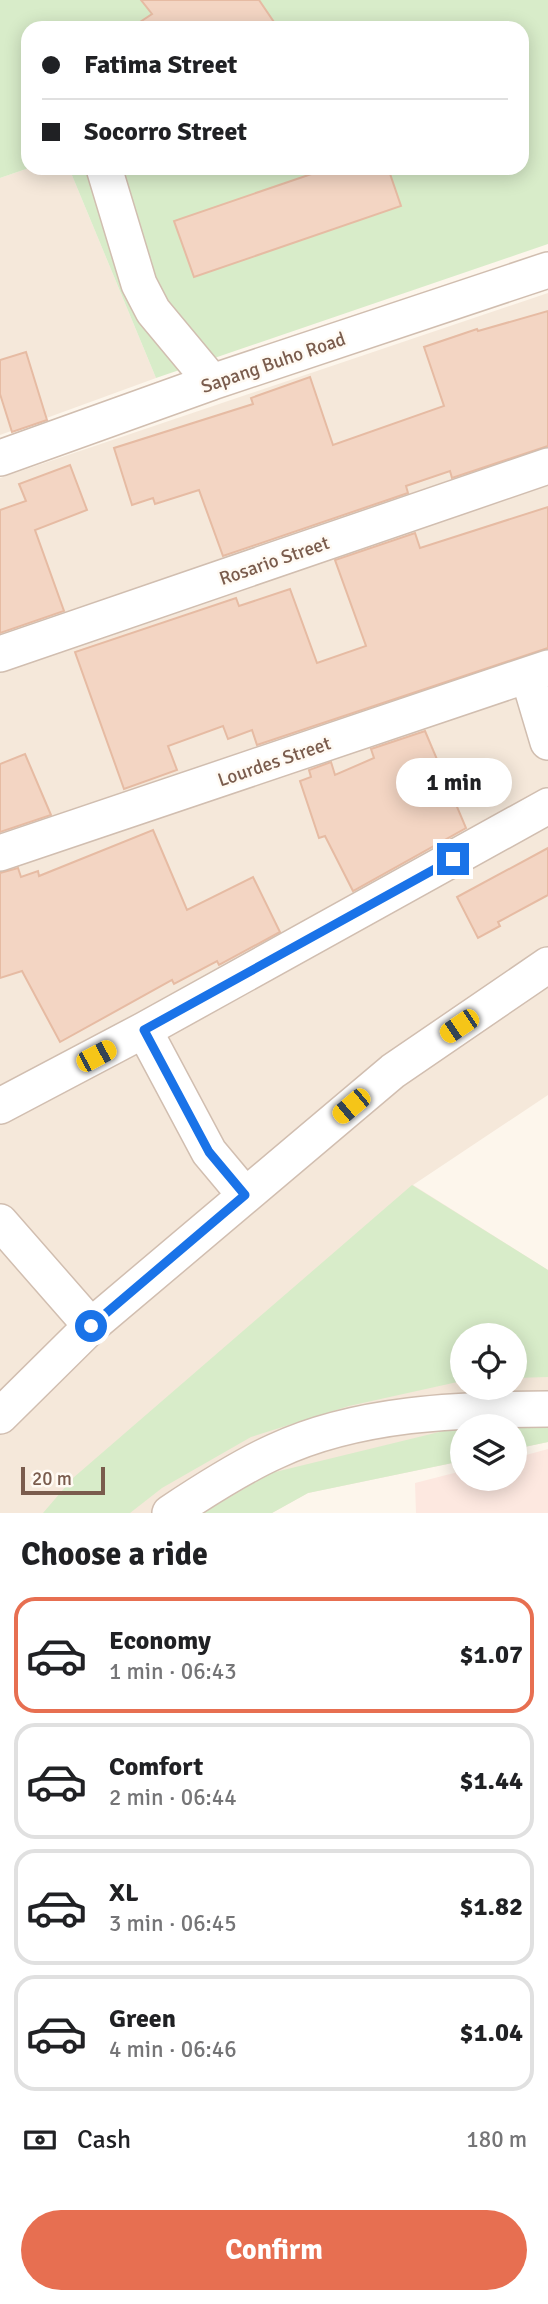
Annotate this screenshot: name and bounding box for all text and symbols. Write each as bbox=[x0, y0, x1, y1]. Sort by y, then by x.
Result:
text: Fatima Street bbox=[84, 49, 237, 81]
text: Socorro Street bbox=[84, 116, 247, 148]
street label: Sapang Buho Road bbox=[198, 327, 349, 399]
street label: Rosario Street bbox=[216, 531, 333, 591]
street label: Lourdes Street bbox=[215, 731, 334, 793]
callout: 1 min bbox=[395, 758, 511, 806]
text: 1 min bbox=[426, 768, 482, 797]
route end bbox=[437, 843, 469, 875]
car bbox=[436, 1006, 483, 1046]
car bbox=[73, 1037, 120, 1075]
car bbox=[329, 1084, 374, 1128]
route start bbox=[75, 1310, 107, 1342]
map controls bbox=[450, 1323, 527, 1491]
button: locate bbox=[450, 1323, 527, 1400]
button: layers bbox=[450, 1414, 527, 1491]
scale bar bbox=[21, 1464, 105, 1496]
text: 20 m bbox=[32, 1467, 72, 1491]
text: Choose a ride bbox=[21, 1535, 208, 1574]
icon: car bbox=[25, 1624, 88, 1687]
text: Economy bbox=[109, 1625, 211, 1657]
text: $1.07 bbox=[459, 1639, 523, 1671]
text: 1 min · 06:43 bbox=[109, 1657, 237, 1686]
icon: car bbox=[25, 1750, 88, 1813]
text: Comfort bbox=[109, 1751, 203, 1783]
text: $1.44 bbox=[459, 1765, 523, 1797]
text: 2 min · 06:44 bbox=[109, 1783, 237, 1812]
icon: car bbox=[25, 1876, 88, 1939]
text: XL bbox=[109, 1877, 139, 1909]
text: $1.82 bbox=[459, 1891, 523, 1923]
text: 3 min · 06:45 bbox=[109, 1909, 237, 1938]
icon: car bbox=[25, 2002, 88, 2065]
text: Green bbox=[109, 2003, 176, 2035]
text: $1.04 bbox=[459, 2017, 523, 2049]
text: 4 min · 06:46 bbox=[109, 2035, 237, 2064]
icon: cash bbox=[21, 2121, 59, 2159]
text: Cash bbox=[77, 2124, 131, 2156]
text: 180 m bbox=[466, 2125, 527, 2154]
button: Confirm bbox=[21, 2210, 527, 2290]

